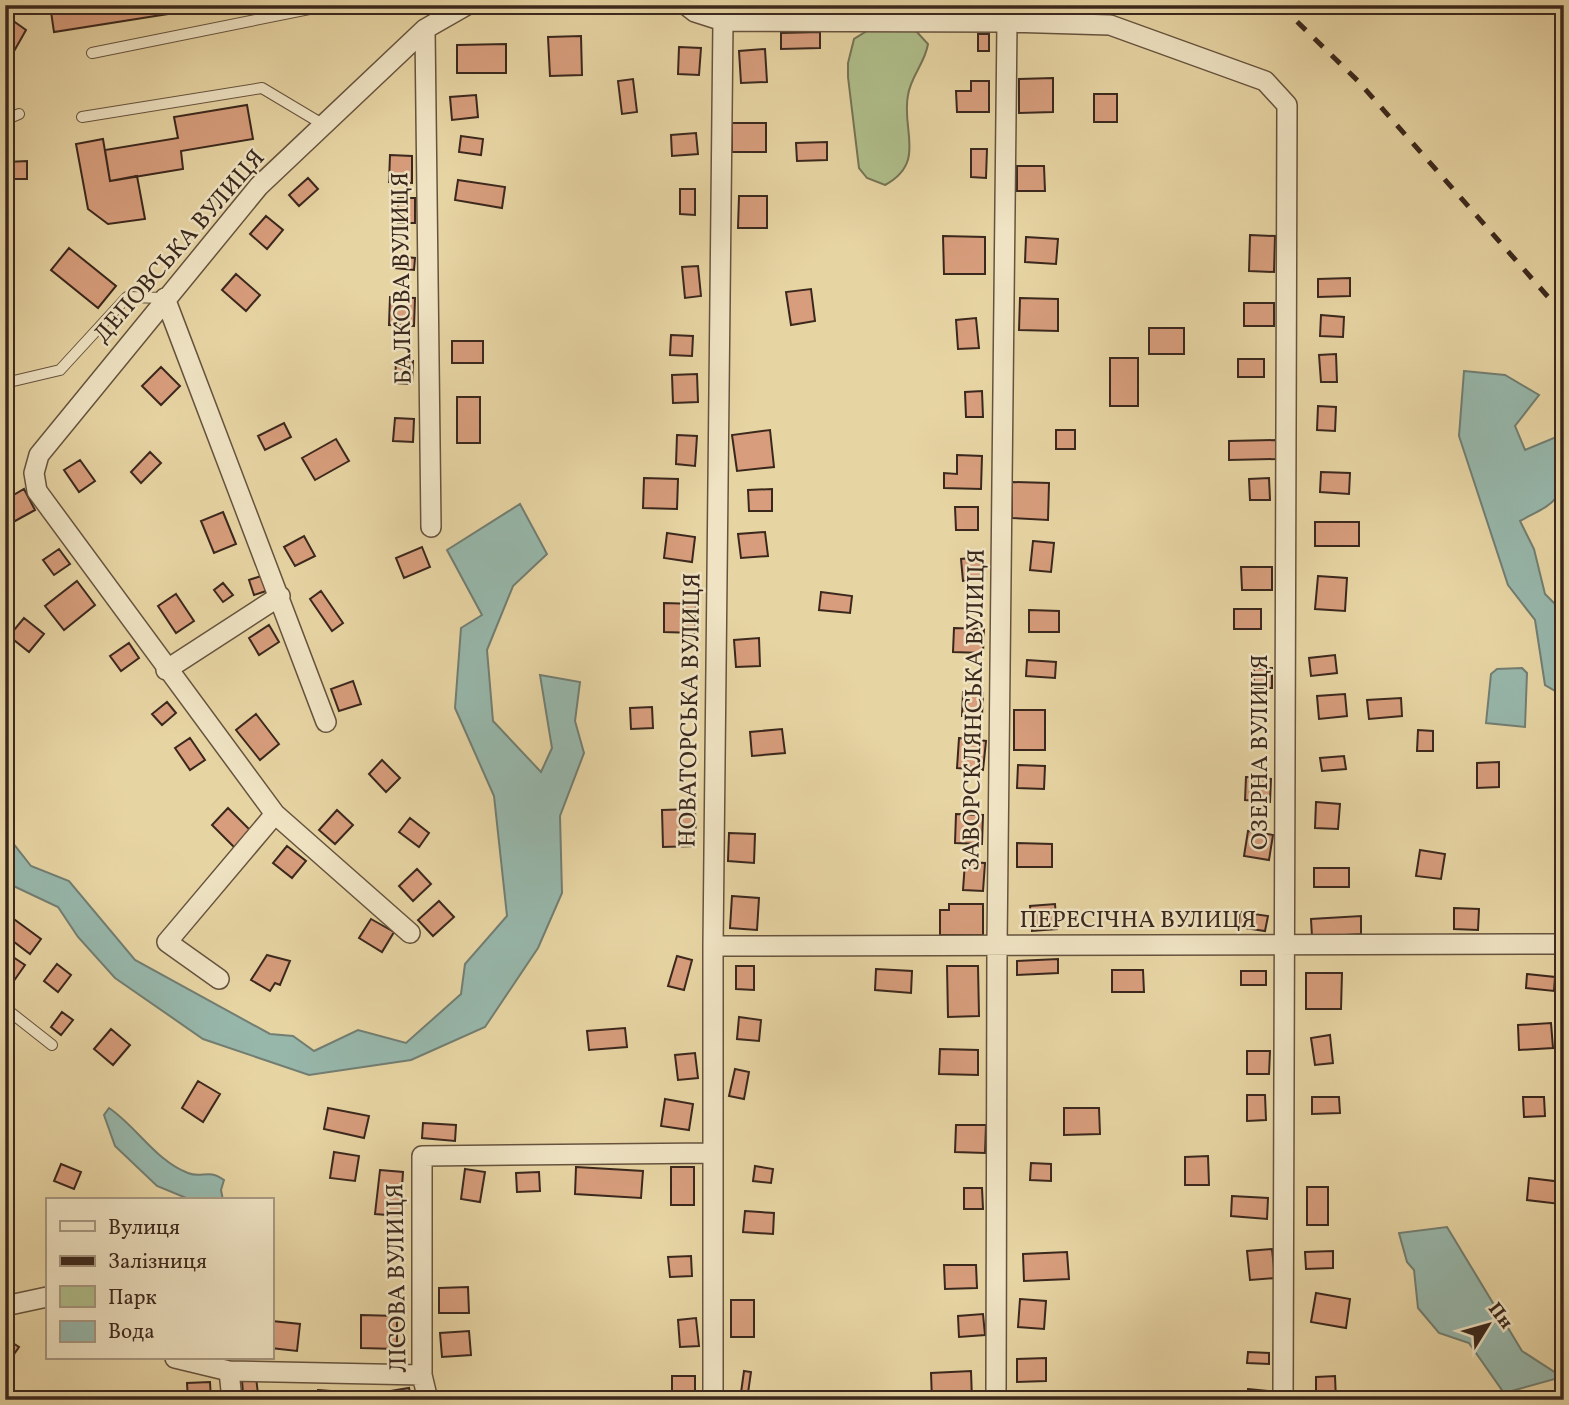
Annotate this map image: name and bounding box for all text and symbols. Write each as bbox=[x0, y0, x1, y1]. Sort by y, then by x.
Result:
street label: ДЕПОВСЬКА ВУЛИЦЯ bbox=[86, 143, 274, 351]
street label: БАЛКОВА ВУЛИЦЯ bbox=[384, 171, 422, 385]
street label: ЗАВОРСКЛЯНСЬКА ВУЛИЦЯ bbox=[955, 548, 995, 872]
street label: НОВАТОРСЬКА ВУЛИЦЯ bbox=[672, 572, 710, 848]
street label: ОЗЕРНА ВУЛИЦЯ bbox=[1244, 654, 1278, 850]
street label: ПЕРЕСІЧНА ВУЛИЦЯ bbox=[1020, 904, 1256, 938]
street label: ЛІСОВА ВУЛИЦЯ bbox=[379, 1183, 417, 1373]
legend bbox=[46, 1198, 273, 1360]
text: Вулиця bbox=[108, 1214, 180, 1243]
text: Залізниця bbox=[108, 1248, 207, 1277]
text: Парк bbox=[108, 1284, 157, 1313]
north arrow bbox=[1454, 1290, 1524, 1360]
text: Пн bbox=[1481, 1297, 1518, 1335]
text: Вода bbox=[108, 1318, 155, 1347]

